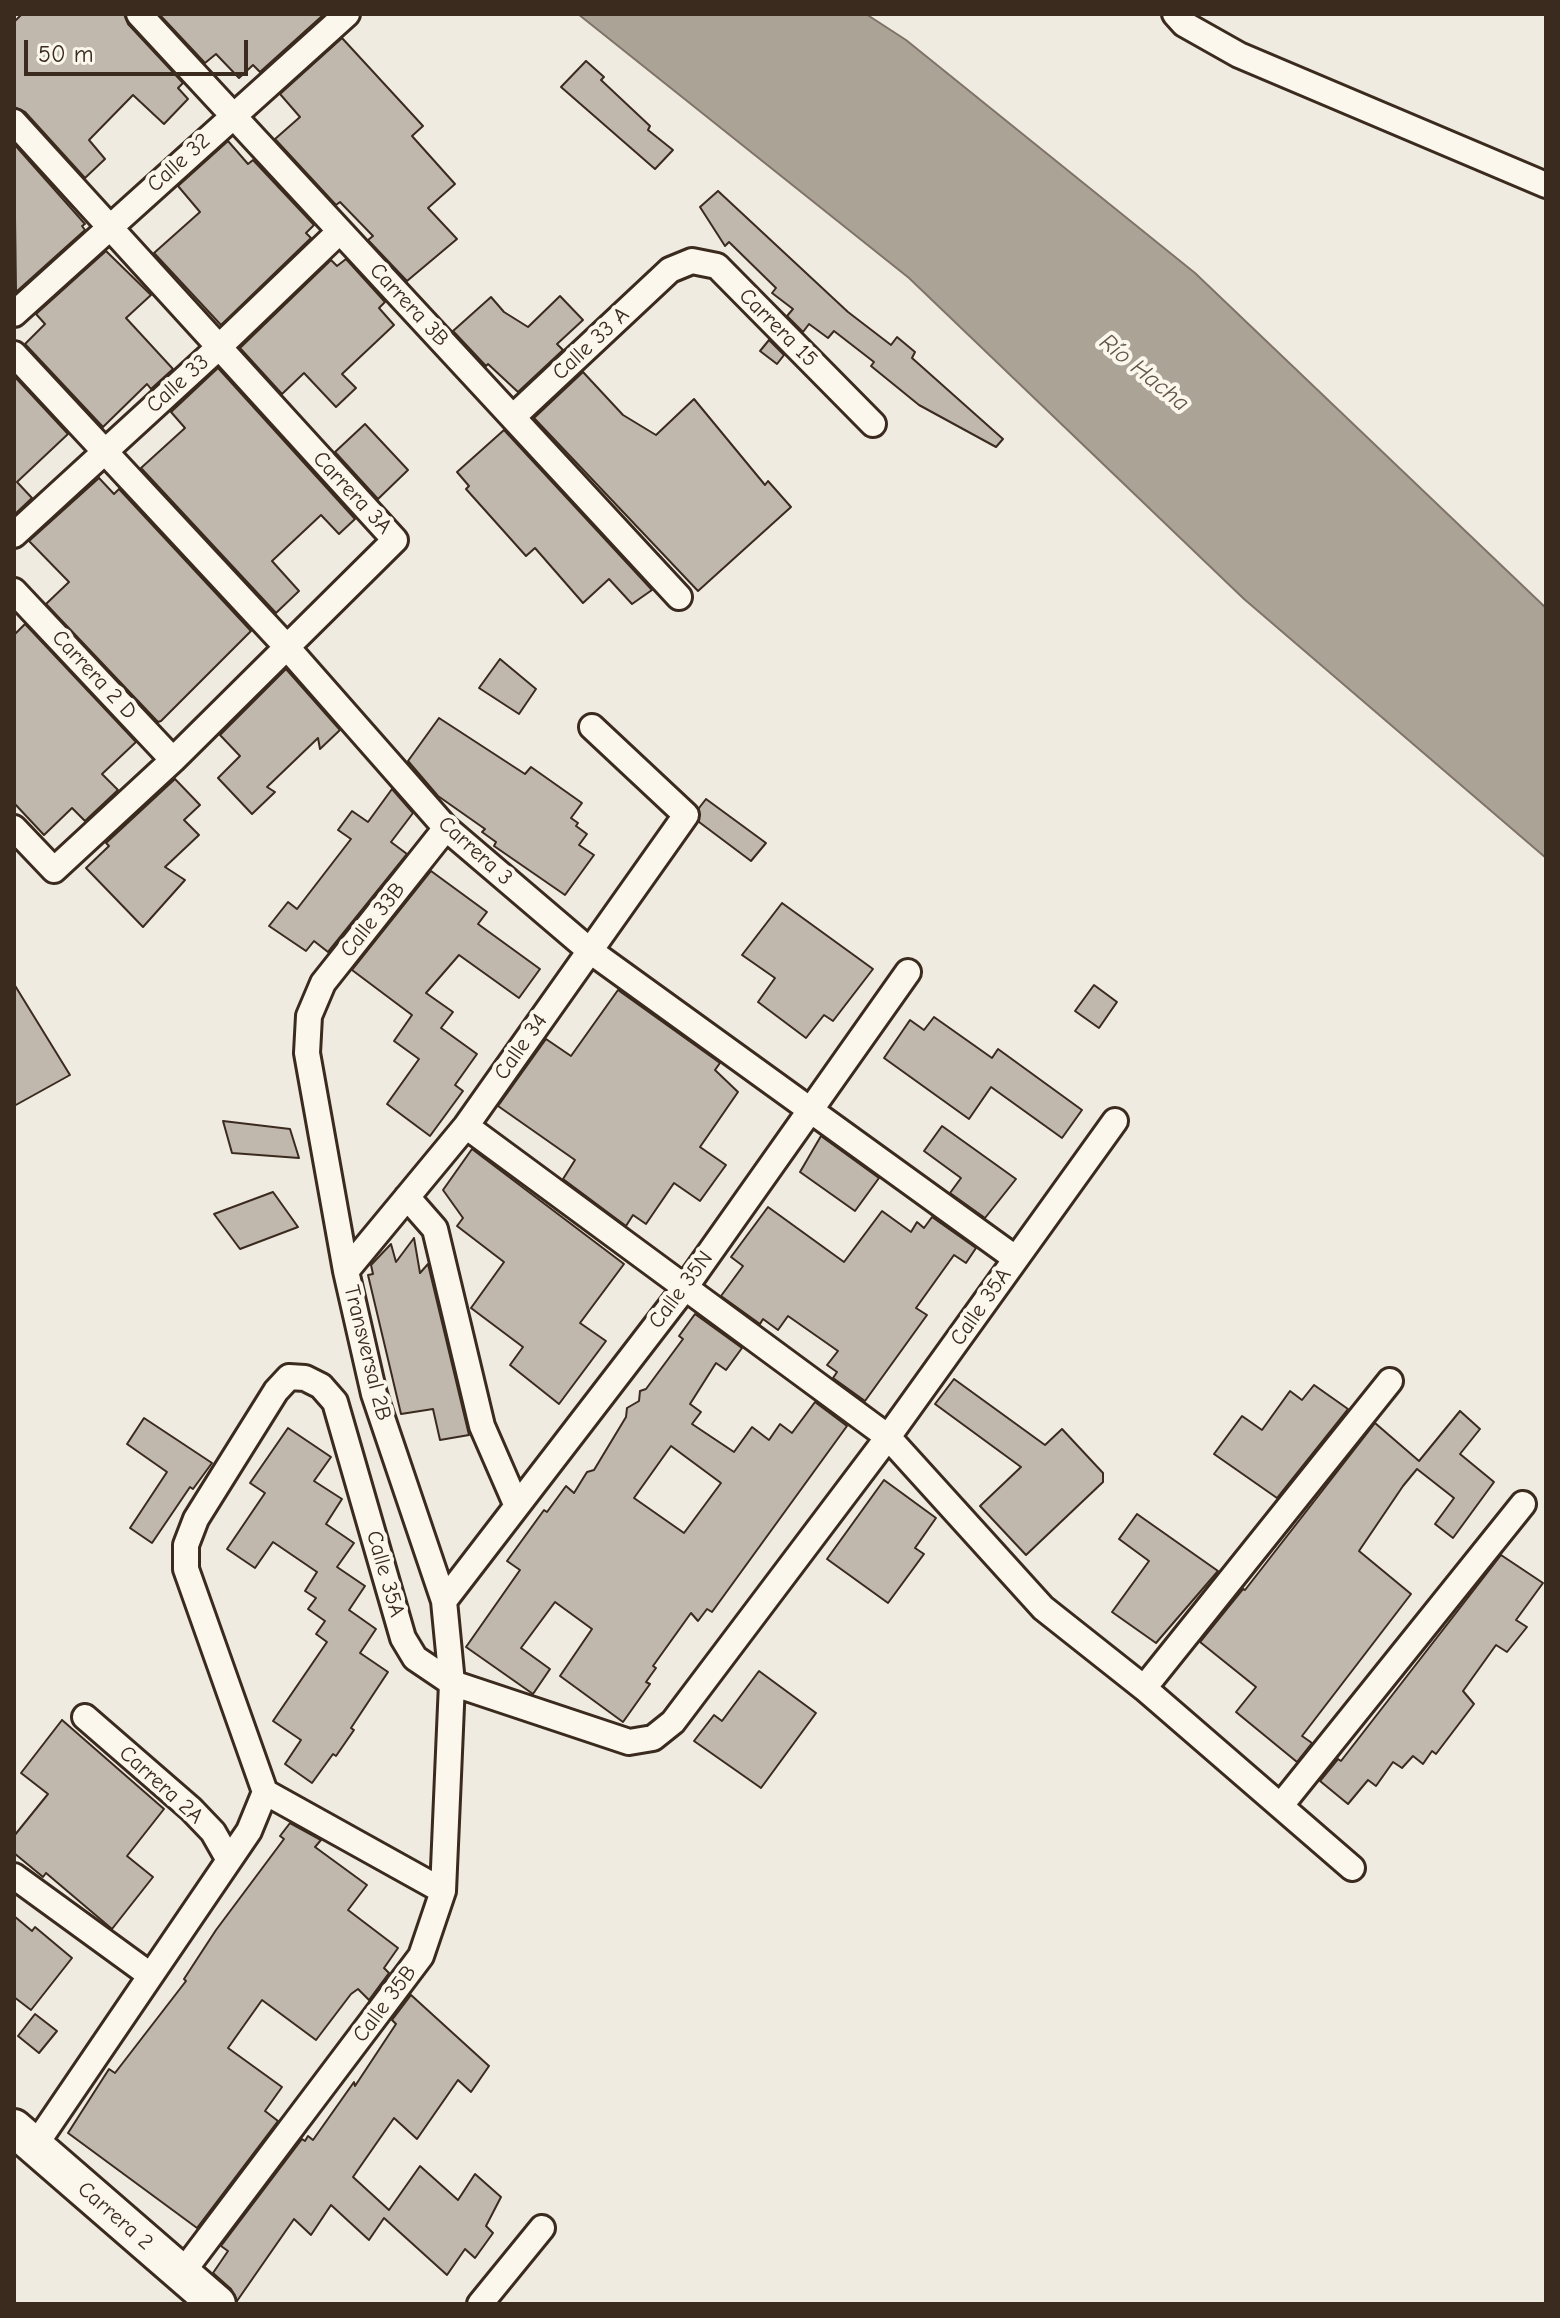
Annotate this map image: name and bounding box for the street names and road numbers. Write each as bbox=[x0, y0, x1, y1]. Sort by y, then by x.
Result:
street label: Calle 32 bbox=[142, 128, 216, 198]
street label: Carrera 3B bbox=[364, 258, 454, 352]
street label: Carrera 15 bbox=[733, 283, 823, 373]
street label: Calle 33 A bbox=[547, 302, 635, 386]
street label: Calle 33 bbox=[141, 349, 215, 419]
street label: Carrera 3A bbox=[307, 446, 397, 540]
street label: Carrera 2 D bbox=[46, 625, 142, 725]
street label: Carrera 3 bbox=[432, 811, 518, 891]
street label: Calle 33B bbox=[335, 877, 411, 963]
street label: Calle 34 bbox=[489, 1009, 553, 1085]
street label: Calle 35N bbox=[643, 1246, 719, 1334]
street label: Calle 35A bbox=[945, 1263, 1017, 1351]
street label: Transversal 2B bbox=[337, 1283, 397, 1423]
street label: Calle 35A bbox=[360, 1528, 410, 1620]
street label: Carrera 2A bbox=[113, 1740, 209, 1830]
street label: Calle 35B bbox=[348, 1960, 422, 2048]
street label: Carrera 2 bbox=[72, 2176, 158, 2256]

